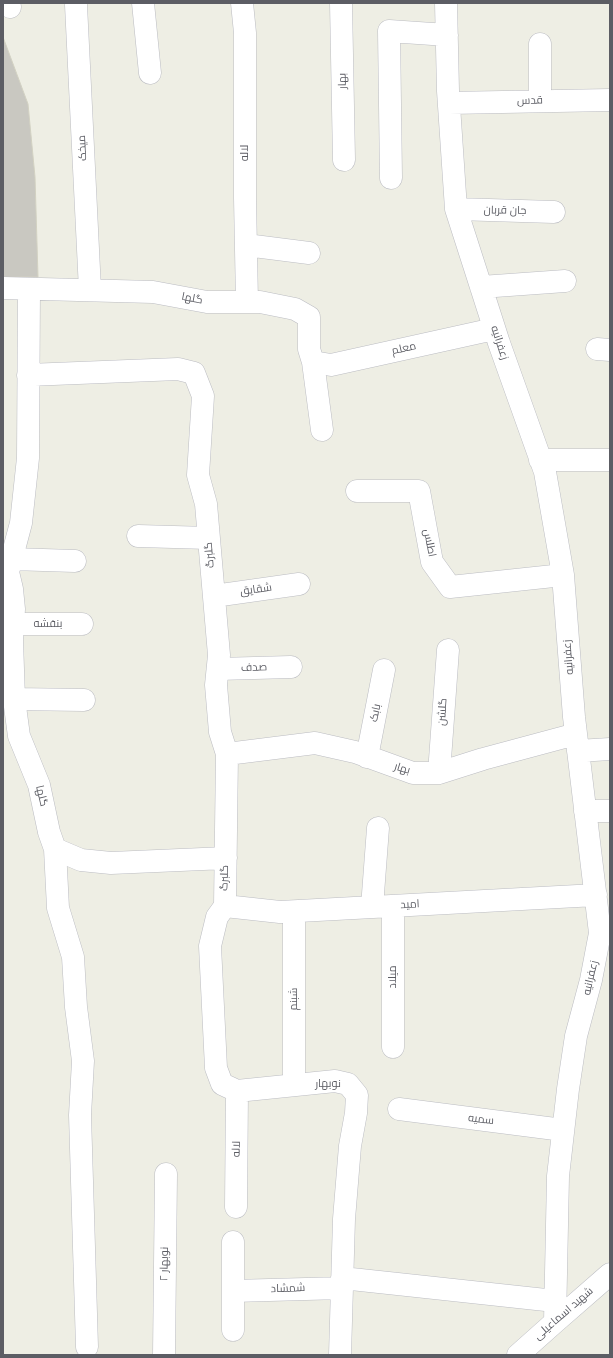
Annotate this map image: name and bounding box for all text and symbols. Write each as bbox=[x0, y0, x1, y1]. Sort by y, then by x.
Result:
street label: بهار bbox=[336, 73, 350, 89]
street label: قدس bbox=[517, 94, 543, 108]
street label: میخک bbox=[76, 135, 90, 161]
street label: لاله bbox=[238, 145, 252, 161]
street label: جان قربان bbox=[483, 204, 527, 218]
street label: گلها bbox=[180, 290, 204, 308]
street label: زعفرانیه bbox=[487, 324, 511, 362]
street label: معلم bbox=[390, 340, 418, 358]
street label: اطلس bbox=[420, 528, 438, 558]
street label: گلبرگ bbox=[202, 541, 218, 569]
street label: شقایق bbox=[239, 581, 273, 599]
street label: بنفشه bbox=[33, 617, 63, 631]
street label: زعفرانیه bbox=[561, 639, 577, 675]
street label: صدف bbox=[241, 661, 267, 675]
street label: گلشن bbox=[435, 698, 451, 726]
street label: بابک bbox=[368, 703, 384, 723]
street label: بهار bbox=[392, 760, 412, 778]
street label: گلها bbox=[32, 784, 50, 808]
street label: گلبرگ bbox=[218, 865, 232, 891]
street label: امید bbox=[400, 898, 420, 912]
street label: زعفرانیه bbox=[581, 959, 601, 997]
street label: میلاد bbox=[386, 966, 400, 988]
street label: شبنم bbox=[287, 988, 301, 1010]
street label: نوبهار bbox=[315, 1077, 341, 1091]
street label: سمیه bbox=[467, 1112, 495, 1128]
street label: لاله bbox=[230, 1141, 244, 1157]
street label: نوبهار ۲ bbox=[158, 1247, 172, 1281]
street label: شمشاد bbox=[271, 1282, 305, 1296]
street label: شهید اسماعیلی bbox=[532, 1285, 596, 1343]

